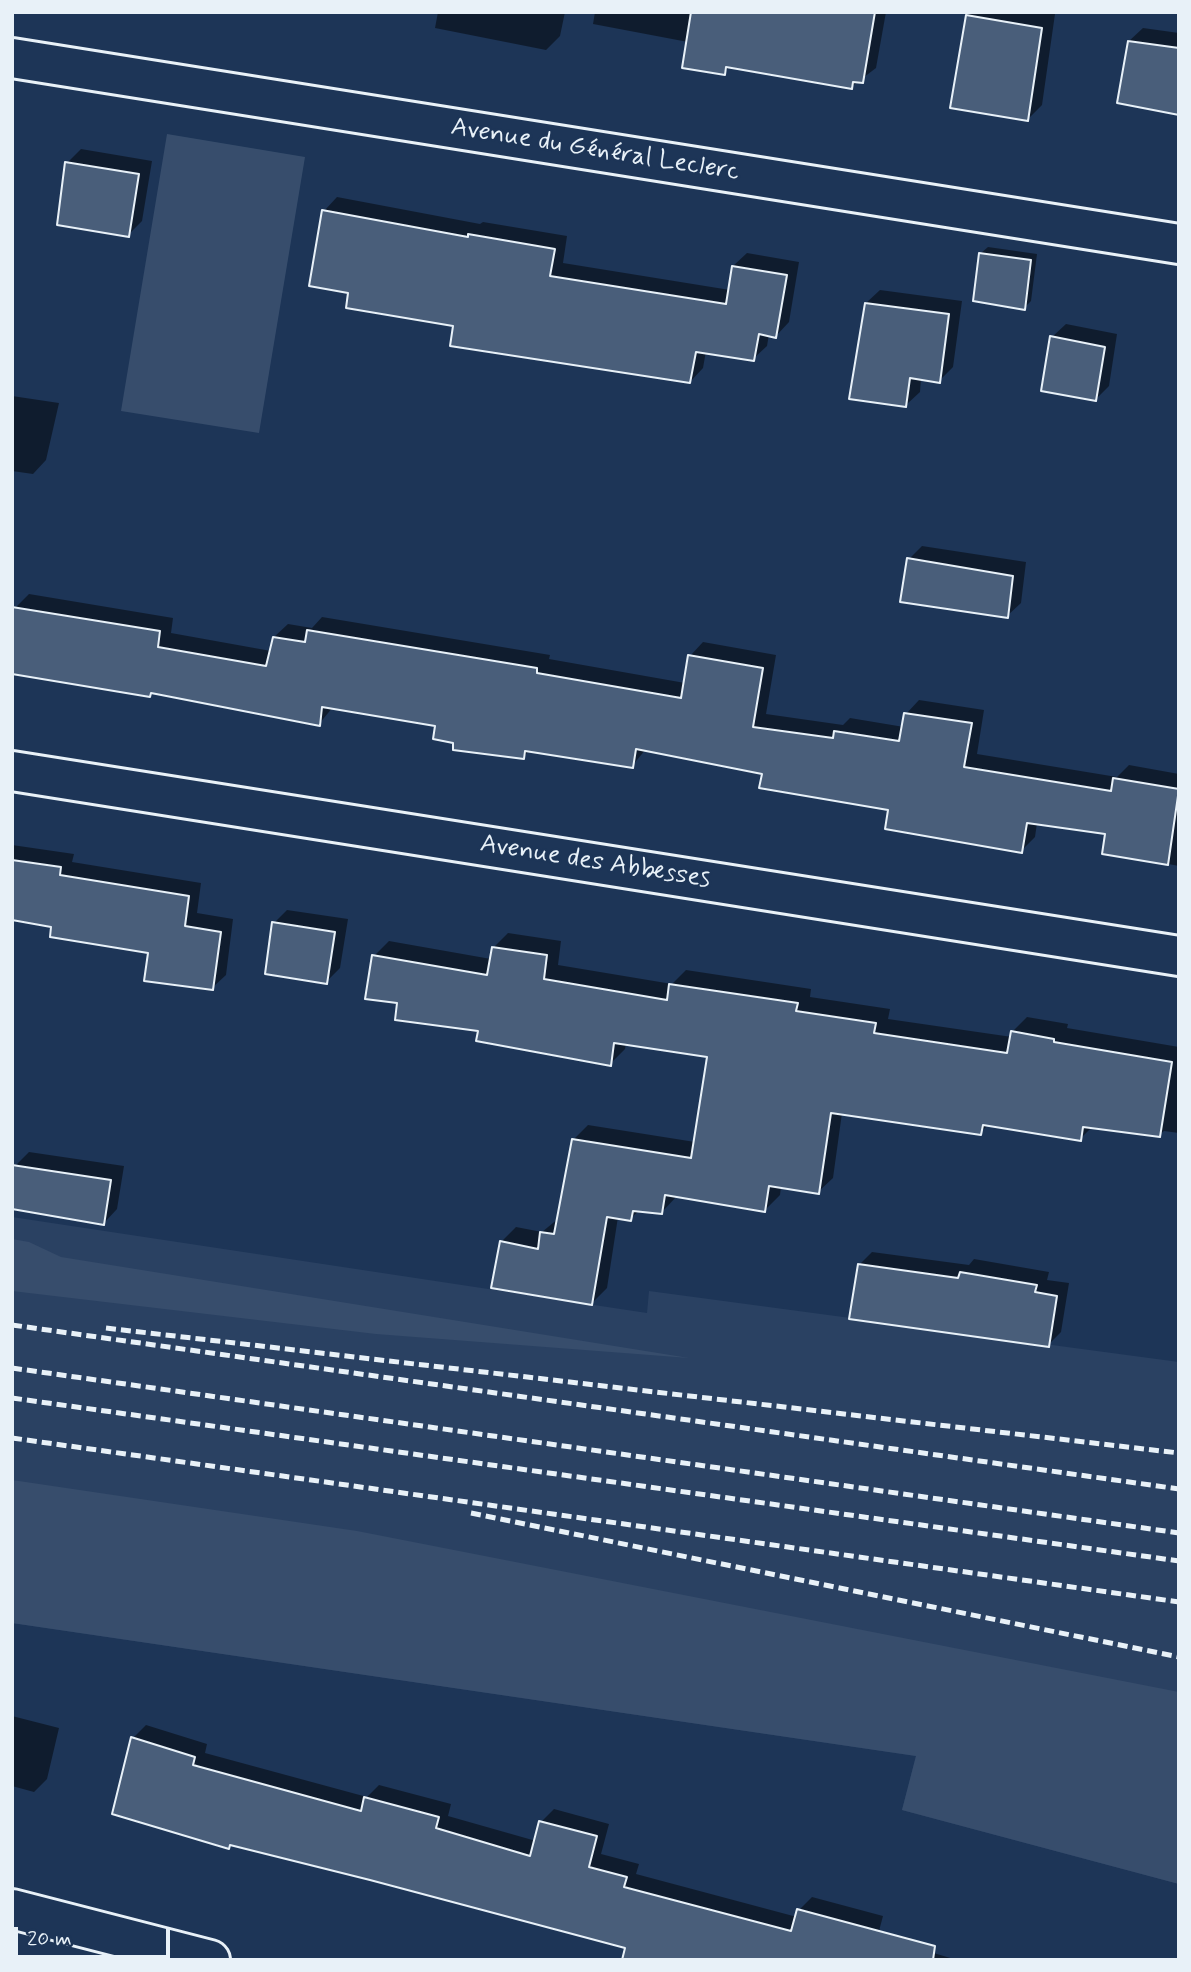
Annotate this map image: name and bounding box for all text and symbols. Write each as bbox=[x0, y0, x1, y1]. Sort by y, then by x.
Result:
street label: Avenue du Général Leclerc bbox=[449, 113, 741, 189]
street label: Avenue des Abbesses bbox=[478, 829, 712, 897]
scale bar bbox=[18, 1912, 173, 1956]
text: 20 m bbox=[27, 1925, 72, 1953]

